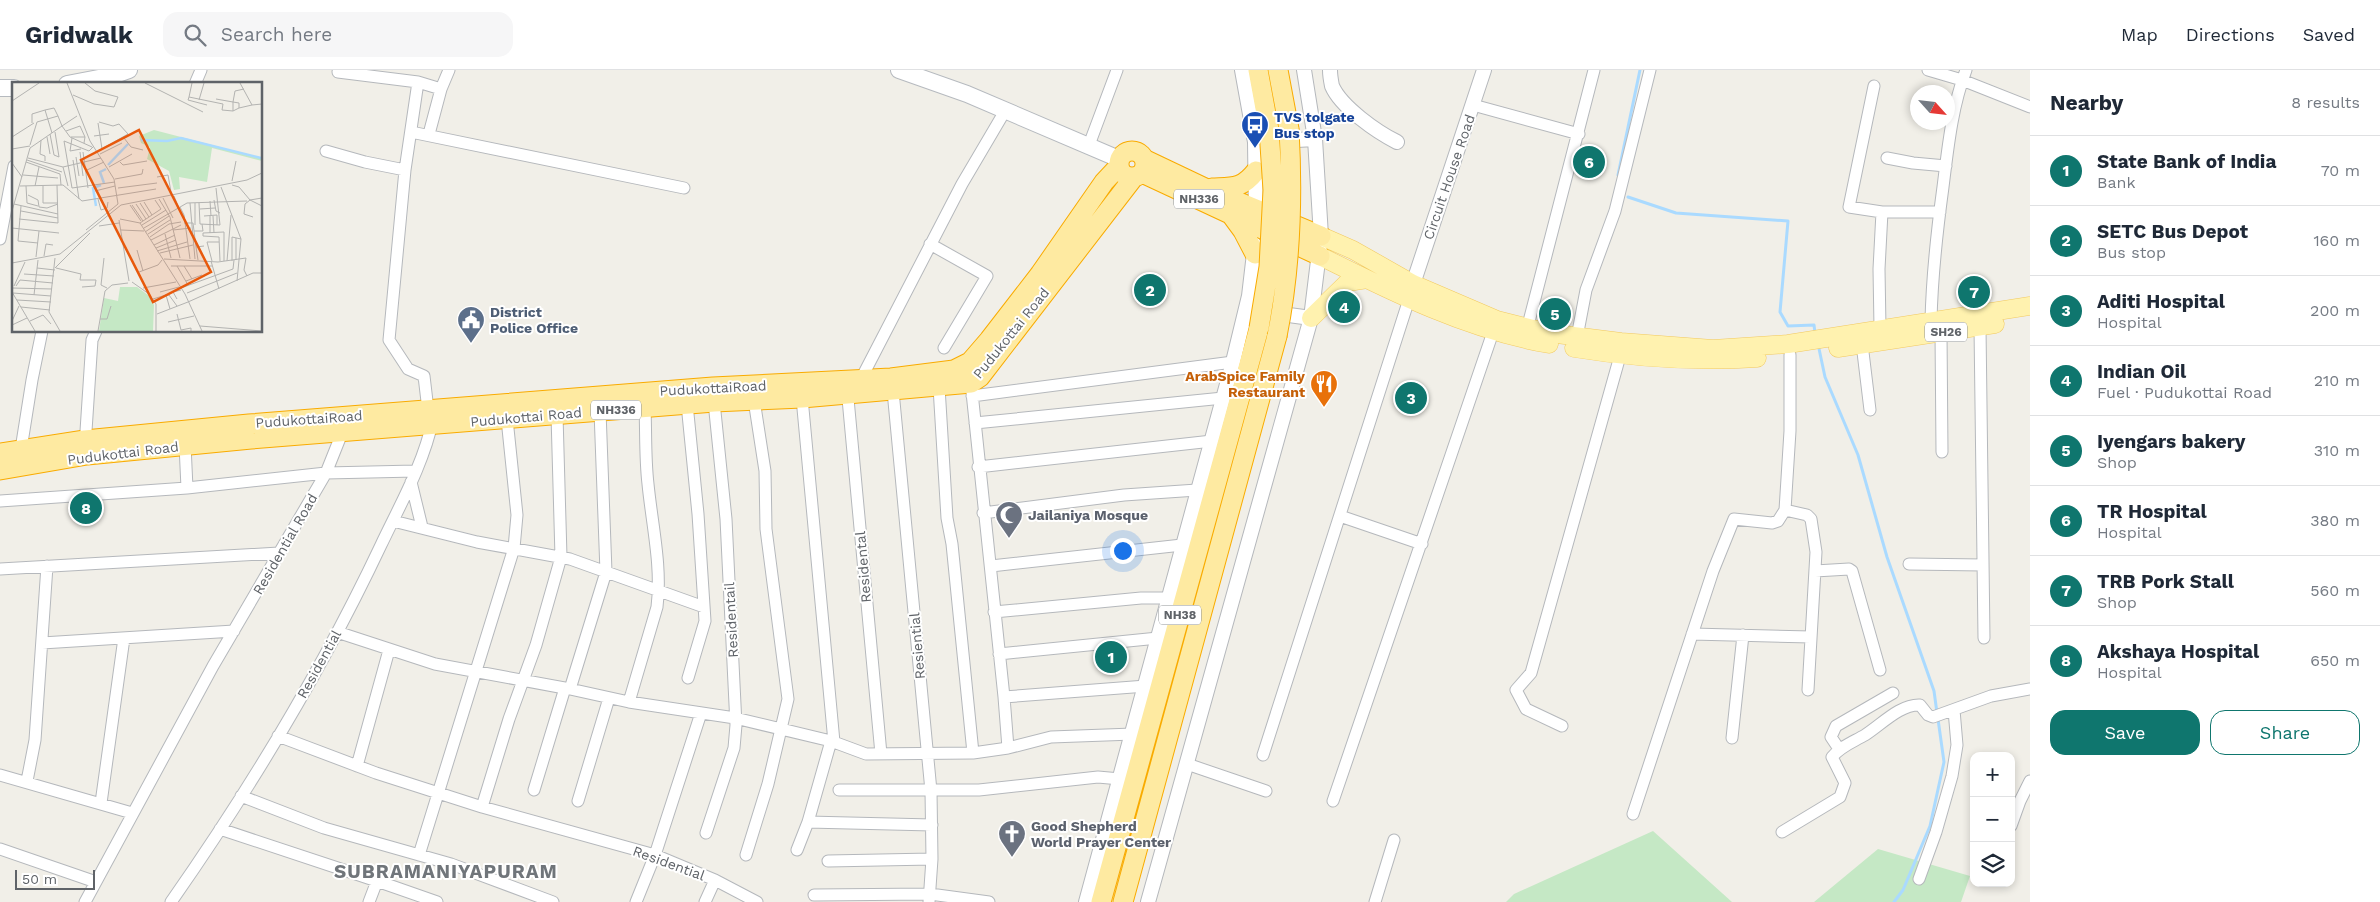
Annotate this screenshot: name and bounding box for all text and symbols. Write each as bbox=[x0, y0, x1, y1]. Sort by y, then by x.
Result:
search box bbox=[163, 12, 513, 57]
text: Gridwalk bbox=[25, 21, 133, 49]
icon: search bbox=[181, 21, 209, 49]
text: Search here bbox=[221, 23, 332, 46]
text: Map bbox=[2121, 24, 2158, 45]
text: Directions bbox=[2186, 24, 2275, 45]
text: Saved bbox=[2303, 24, 2355, 45]
inset map bbox=[12, 82, 262, 332]
north arrow bbox=[1910, 85, 1955, 130]
text: Nearby bbox=[2050, 90, 2123, 115]
text: 8 results bbox=[2291, 93, 2360, 112]
place label: TVS tolgate Bus stop bbox=[1274, 109, 1355, 141]
bus stop icon: TVS tolgate Bus stop bbox=[1240, 110, 1270, 149]
street label: Circuit House Road bbox=[1420, 112, 1478, 242]
pin: 6 bbox=[1573, 143, 1605, 181]
text: State Bank of India bbox=[2097, 150, 2276, 173]
text: 1 bbox=[2063, 161, 2069, 180]
text: 70 m bbox=[2321, 161, 2360, 180]
text: Bank bbox=[2097, 173, 2135, 192]
road number: NH336 bbox=[1174, 190, 1224, 208]
text: SETC Bus Depot bbox=[2097, 220, 2248, 243]
text: 2 bbox=[2061, 231, 2071, 250]
text: 160 m bbox=[2313, 231, 2360, 250]
text: Bus stop bbox=[2097, 243, 2166, 262]
pin: 2 bbox=[1134, 271, 1166, 309]
pin: 7 bbox=[1958, 273, 1990, 311]
street label: Pudukottai Road bbox=[970, 284, 1052, 382]
pin: 4 bbox=[1328, 288, 1360, 326]
text: Aditi Hospital bbox=[2097, 290, 2225, 313]
pin: 5 bbox=[1539, 295, 1571, 333]
text: 3 bbox=[2061, 301, 2071, 320]
text: 200 m bbox=[2310, 301, 2360, 320]
place label: District Police Office bbox=[490, 304, 578, 336]
public building icon: District Police Office bbox=[456, 305, 486, 344]
text: Hospital bbox=[2097, 313, 2162, 332]
road number: SH26 bbox=[1925, 322, 1967, 342]
text: Indian Oil bbox=[2097, 360, 2186, 383]
place label: ArabSpice Family Restaurant bbox=[1185, 368, 1305, 400]
restaurant icon: ArabSpice Family Restaurant bbox=[1309, 369, 1339, 408]
text: 4 bbox=[2061, 371, 2071, 390]
text: 210 m bbox=[2314, 371, 2360, 390]
street label: PudukottaiRoad bbox=[659, 377, 767, 399]
pin: 3 bbox=[1395, 379, 1427, 417]
text: Fuel · Pudukottai Road bbox=[2097, 383, 2272, 402]
road number: NH336 bbox=[591, 400, 641, 420]
street label: Pudukottai Road bbox=[470, 404, 582, 430]
street label: PudukottaiRoad bbox=[255, 407, 363, 431]
text: Iyengars bakery bbox=[2097, 430, 2246, 453]
street label: Pudukottai Road bbox=[66, 438, 180, 468]
text: 5 bbox=[2061, 441, 2071, 460]
text: 310 m bbox=[2314, 441, 2360, 460]
text: Shop bbox=[2097, 453, 2137, 472]
pin: 8 bbox=[70, 489, 102, 527]
street label: Residential Road bbox=[250, 491, 320, 597]
mosque icon: Jailaniya Mosque bbox=[994, 500, 1024, 539]
text: TR Hospital bbox=[2097, 500, 2207, 523]
place label: Jailaniya Mosque bbox=[1028, 507, 1148, 523]
text: 6 bbox=[2061, 511, 2071, 530]
text: 380 m bbox=[2310, 511, 2360, 530]
text: Hospital bbox=[2097, 523, 2162, 542]
street label: Residental bbox=[852, 530, 874, 603]
your location bbox=[1110, 538, 1136, 564]
text: TRB Pork Stall bbox=[2097, 570, 2234, 593]
street label: Residentail bbox=[721, 581, 741, 658]
text: 7 bbox=[2061, 581, 2071, 600]
text: 560 m bbox=[2310, 581, 2360, 600]
text: Shop bbox=[2097, 593, 2137, 612]
road number: NH38 bbox=[1159, 606, 1201, 624]
street label: Resiential bbox=[906, 611, 928, 680]
street label: Residential bbox=[294, 626, 345, 701]
pin: 1 bbox=[1095, 638, 1127, 676]
text: Akshaya Hospital bbox=[2097, 640, 2259, 663]
text: 8 bbox=[2061, 651, 2071, 670]
text: 650 m bbox=[2310, 651, 2360, 670]
text: Hospital bbox=[2097, 663, 2162, 682]
button: Save bbox=[2050, 710, 2200, 755]
button: Share bbox=[2210, 710, 2360, 755]
map controls bbox=[1970, 752, 2015, 887]
button: + bbox=[1970, 752, 2015, 797]
button: − bbox=[1970, 797, 2015, 842]
place label: Good Shepherd World Prayer Center bbox=[1031, 818, 1171, 850]
church icon: Good Shepherd World Prayer Center bbox=[997, 819, 1027, 858]
button: layers bbox=[1970, 842, 2015, 887]
street label: Residential bbox=[631, 843, 708, 884]
district label: SUBRAMANIYAPURAM bbox=[334, 860, 558, 883]
scale bar bbox=[15, 867, 95, 890]
text: 50 m bbox=[22, 871, 57, 887]

